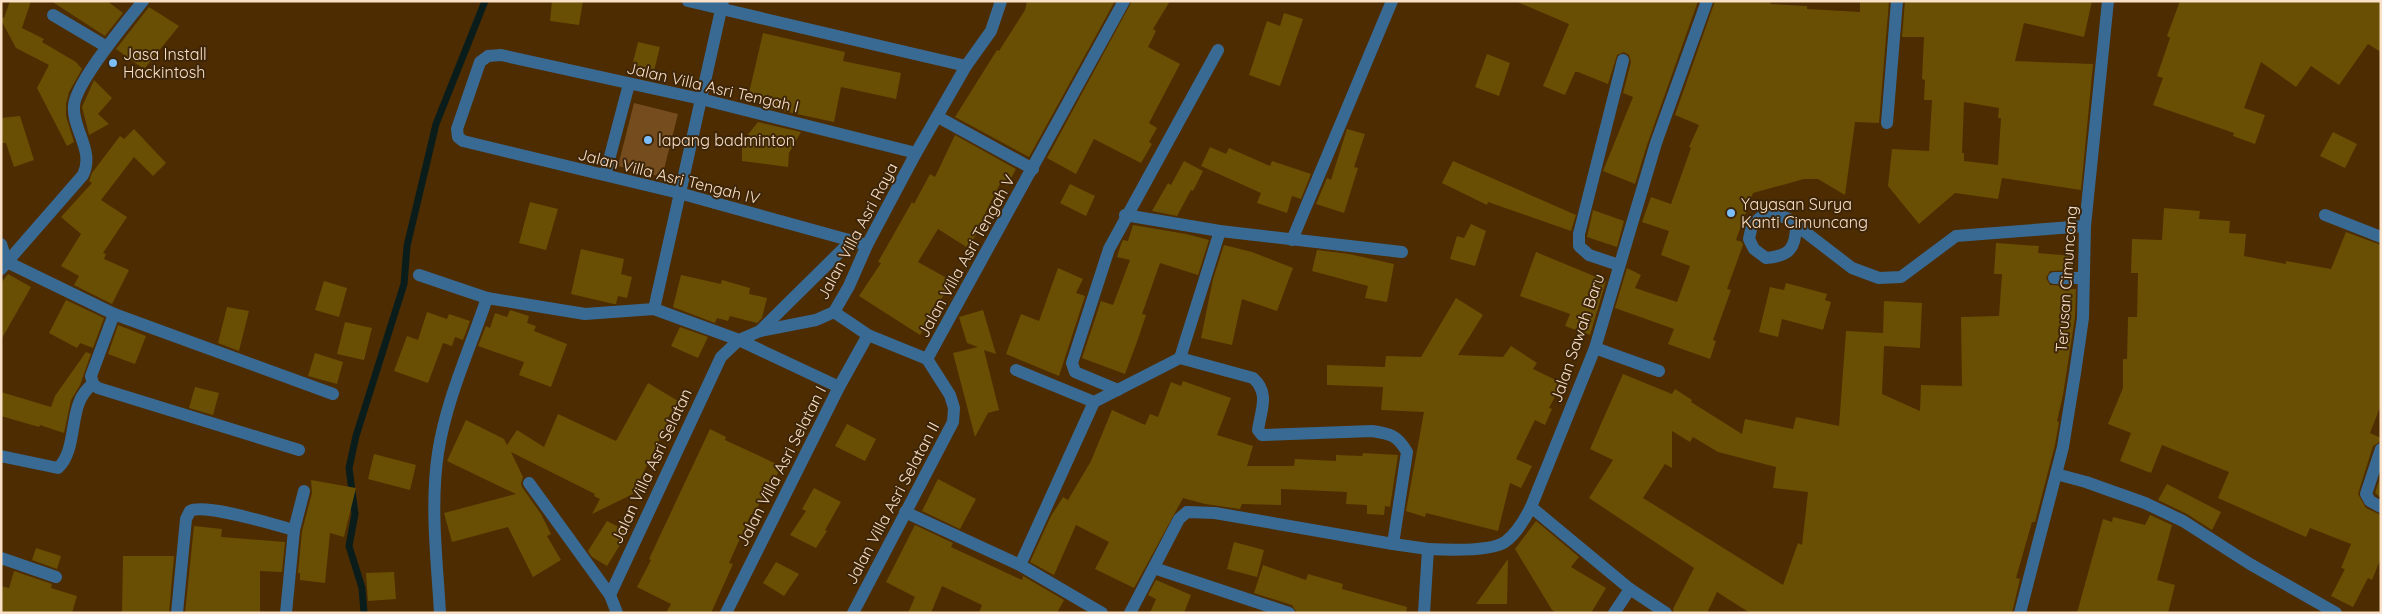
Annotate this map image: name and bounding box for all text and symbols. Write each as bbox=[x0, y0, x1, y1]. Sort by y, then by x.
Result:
place label: Jasa Install Hackintosh bbox=[123, 44, 207, 82]
marker: Jasa Install Hackintosh bbox=[107, 57, 119, 69]
street label: Jalan Villa Asri Tengah I bbox=[625, 57, 801, 117]
place label: lapang badminton bbox=[658, 130, 795, 150]
marker: lapang badminton bbox=[642, 134, 654, 146]
street label: Jalan Villa Asri Tengah IV bbox=[576, 144, 762, 208]
street label: Jalan Villa Asri Raya bbox=[812, 159, 902, 303]
street label: Jalan Villa Asri Tengah V bbox=[913, 171, 1019, 341]
place label: Yayasan Surya Kanti Cimuncang bbox=[1741, 194, 1868, 232]
street label: Terusan Cimuncang bbox=[2051, 205, 2081, 353]
marker: Yayasan Surya Kanti Cimuncang bbox=[1725, 207, 1737, 219]
street label: Jalan Sawah Baru bbox=[1546, 271, 1608, 405]
street label: Jalan Villa Asri Selatan I bbox=[732, 382, 830, 550]
street label: Jalan Villa Asri Selatan bbox=[606, 385, 696, 547]
street label: Jalan Villa Asri Selatan II bbox=[841, 418, 943, 588]

